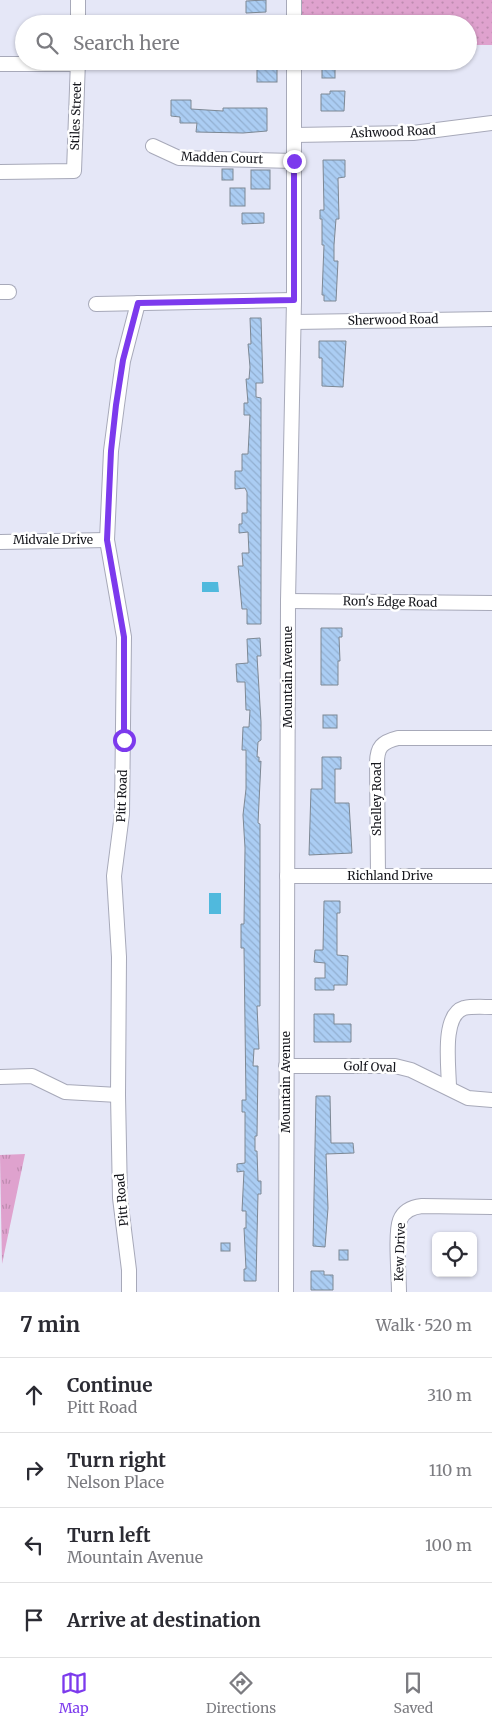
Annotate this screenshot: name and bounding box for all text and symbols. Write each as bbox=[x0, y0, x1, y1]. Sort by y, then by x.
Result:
search box bbox=[15, 15, 477, 70]
icon: search bbox=[33, 29, 61, 57]
text: Search here bbox=[73, 31, 180, 55]
street label: Stiles Street bbox=[67, 81, 84, 151]
street label: Ashwood Road bbox=[349, 123, 436, 141]
street label: Madden Court bbox=[181, 149, 264, 166]
route end bbox=[283, 150, 306, 173]
street label: Sherwood Road bbox=[347, 311, 439, 328]
street label: Midvale Drive bbox=[13, 532, 93, 547]
street label: Ron's Edge Road bbox=[343, 593, 437, 610]
street label: Mountain Avenue bbox=[280, 626, 295, 728]
route start bbox=[113, 729, 136, 752]
street label: Shelley Road bbox=[369, 762, 384, 836]
street label: Pitt Road bbox=[113, 769, 130, 823]
street label: Richland Drive bbox=[347, 868, 433, 883]
street label: Mountain Avenue bbox=[278, 1031, 293, 1133]
street label: Golf Oval bbox=[343, 1058, 397, 1075]
street label: Pitt Road bbox=[112, 1173, 131, 1227]
street label: Kew Drive bbox=[391, 1222, 408, 1282]
map controls bbox=[432, 1232, 477, 1277]
button: locate bbox=[432, 1232, 477, 1277]
text: 7 min bbox=[20, 1311, 80, 1338]
text: Walk · 520 m bbox=[376, 1315, 472, 1335]
text: Continue bbox=[67, 1373, 153, 1397]
icon: ahead bbox=[20, 1381, 48, 1409]
text: 310 m bbox=[427, 1385, 472, 1405]
text: Pitt Road bbox=[67, 1397, 137, 1417]
text: Turn right bbox=[67, 1448, 166, 1472]
icon: right bbox=[20, 1456, 48, 1484]
text: 110 m bbox=[429, 1460, 472, 1480]
text: Nelson Place bbox=[67, 1472, 164, 1492]
text: Turn left bbox=[67, 1523, 151, 1547]
icon: left bbox=[20, 1531, 48, 1559]
text: 100 m bbox=[425, 1535, 472, 1555]
text: Mountain Avenue bbox=[67, 1547, 203, 1567]
icon: arrive bbox=[20, 1606, 48, 1634]
text: Arrive at destination bbox=[67, 1608, 261, 1632]
tab: Map bbox=[59, 1669, 89, 1717]
tab: Directions bbox=[206, 1669, 276, 1717]
tab: Saved bbox=[394, 1669, 433, 1717]

